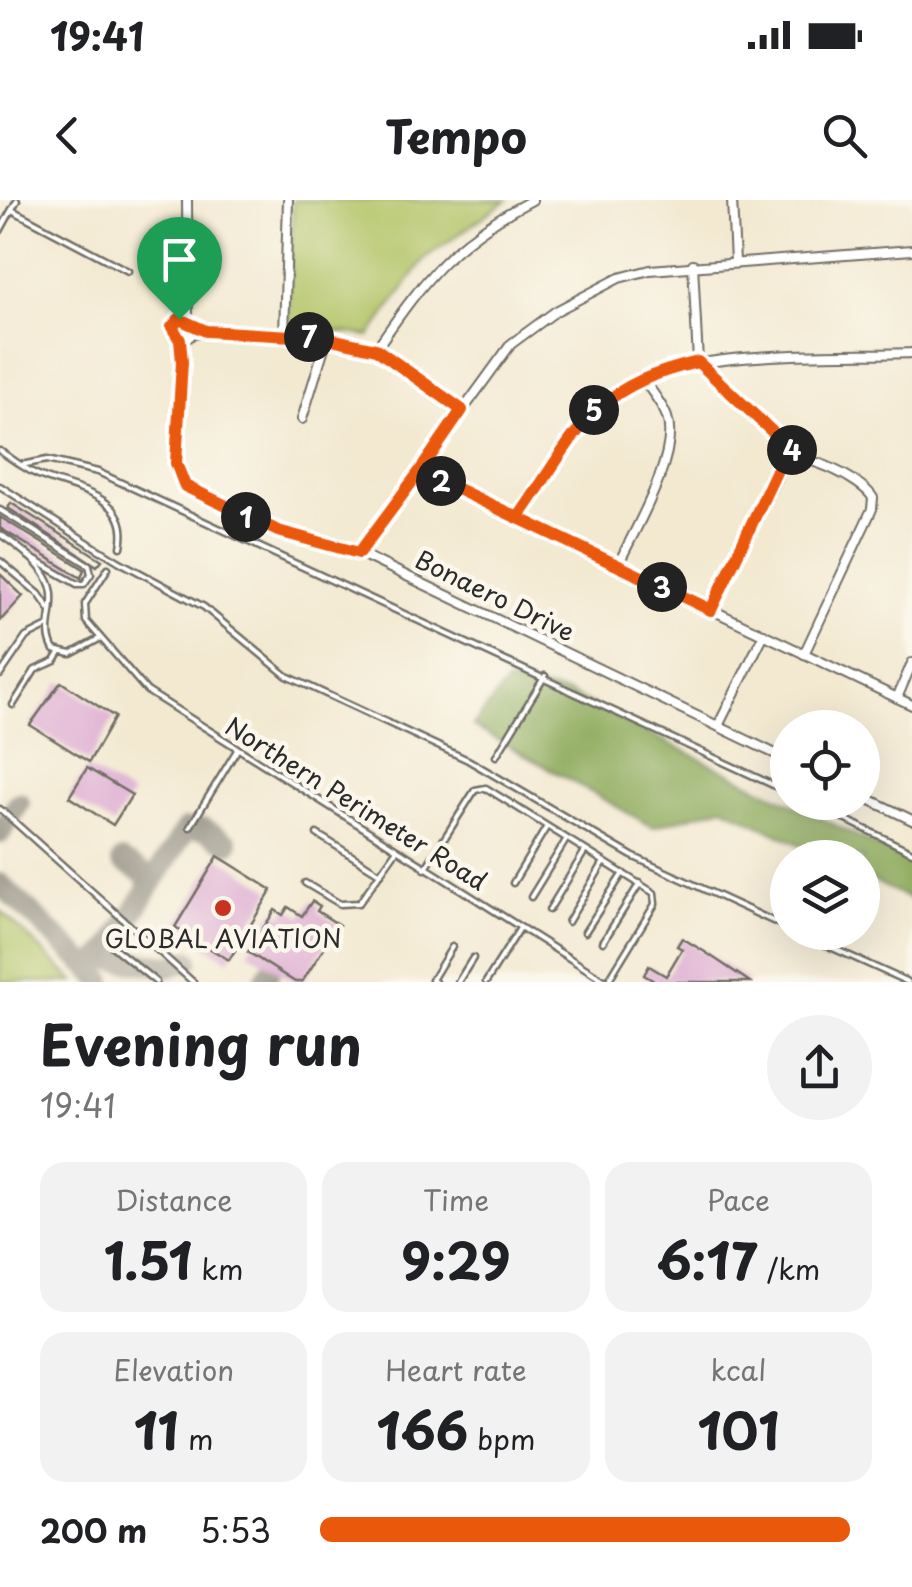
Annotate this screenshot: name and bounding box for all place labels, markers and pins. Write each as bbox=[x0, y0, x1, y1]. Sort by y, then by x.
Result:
pin bbox=[137, 217, 222, 320]
pin: 7 bbox=[284, 312, 334, 362]
pin: 5 bbox=[569, 385, 619, 435]
pin: 4 bbox=[767, 425, 817, 475]
pin: 2 bbox=[416, 456, 466, 506]
pin: 1 bbox=[221, 492, 271, 542]
pin: 3 bbox=[637, 562, 687, 612]
marker: GLOBAL AVIATION bbox=[212, 897, 234, 919]
place label: GLOBAL AVIATION bbox=[105, 919, 341, 957]

